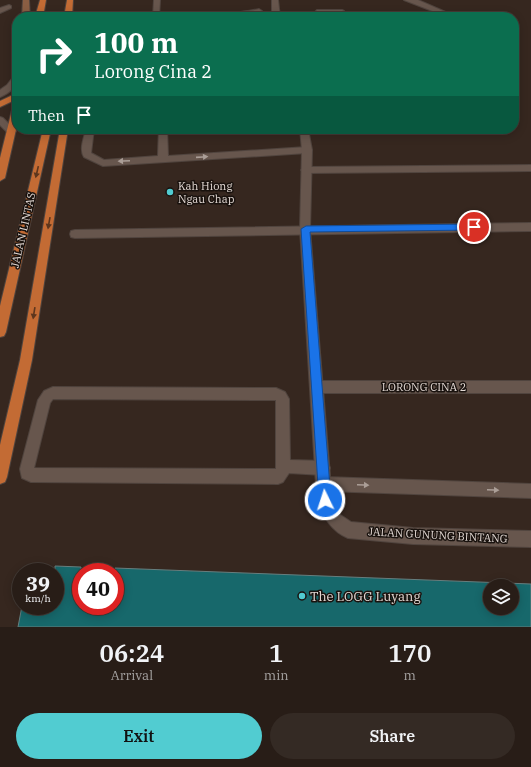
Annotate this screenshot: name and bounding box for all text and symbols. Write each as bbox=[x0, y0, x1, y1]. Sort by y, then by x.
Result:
text: 100 m bbox=[94, 24, 178, 61]
icon: right bbox=[28, 28, 80, 80]
text: Lorong Cina 2 bbox=[94, 60, 212, 83]
icon: arrive bbox=[73, 104, 95, 126]
text: Then bbox=[28, 106, 65, 125]
one-way arrow bbox=[196, 153, 208, 160]
one-way arrow bbox=[118, 158, 130, 165]
one-way arrow bbox=[33, 166, 39, 178]
place label: Kah Hiong Ngau Chap bbox=[178, 179, 235, 206]
marker: Kah Hiong Ngau Chap bbox=[165, 187, 175, 197]
street label: JALAN LINTAS bbox=[8, 191, 38, 269]
pin bbox=[457, 210, 491, 244]
icon: arrive bbox=[463, 216, 485, 238]
one-way arrow bbox=[46, 217, 52, 229]
one-way arrow bbox=[31, 307, 37, 319]
street label: LORONG CINA 2 bbox=[382, 380, 466, 394]
position arrow bbox=[304, 479, 346, 521]
one-way arrow bbox=[357, 482, 370, 488]
one-way arrow bbox=[487, 487, 500, 493]
street label: JALAN GUNUNG BINTANG bbox=[368, 524, 508, 546]
speed limit sign: 40 bbox=[72, 563, 124, 615]
text: 39 bbox=[26, 570, 50, 597]
map controls bbox=[483, 579, 519, 615]
button: layers bbox=[483, 579, 519, 615]
place label: The LOGG Luyang bbox=[310, 588, 420, 605]
marker: The LOGG Luyang bbox=[297, 591, 307, 601]
text: km/h bbox=[25, 592, 51, 605]
text: 06:24 bbox=[100, 637, 164, 669]
text: 1 bbox=[269, 637, 283, 669]
text: 170 bbox=[388, 637, 431, 669]
text: Arrival bbox=[111, 667, 153, 684]
text: min bbox=[264, 667, 289, 684]
text: m bbox=[404, 667, 416, 684]
button: Exit bbox=[16, 713, 262, 759]
button: Share bbox=[270, 713, 515, 759]

